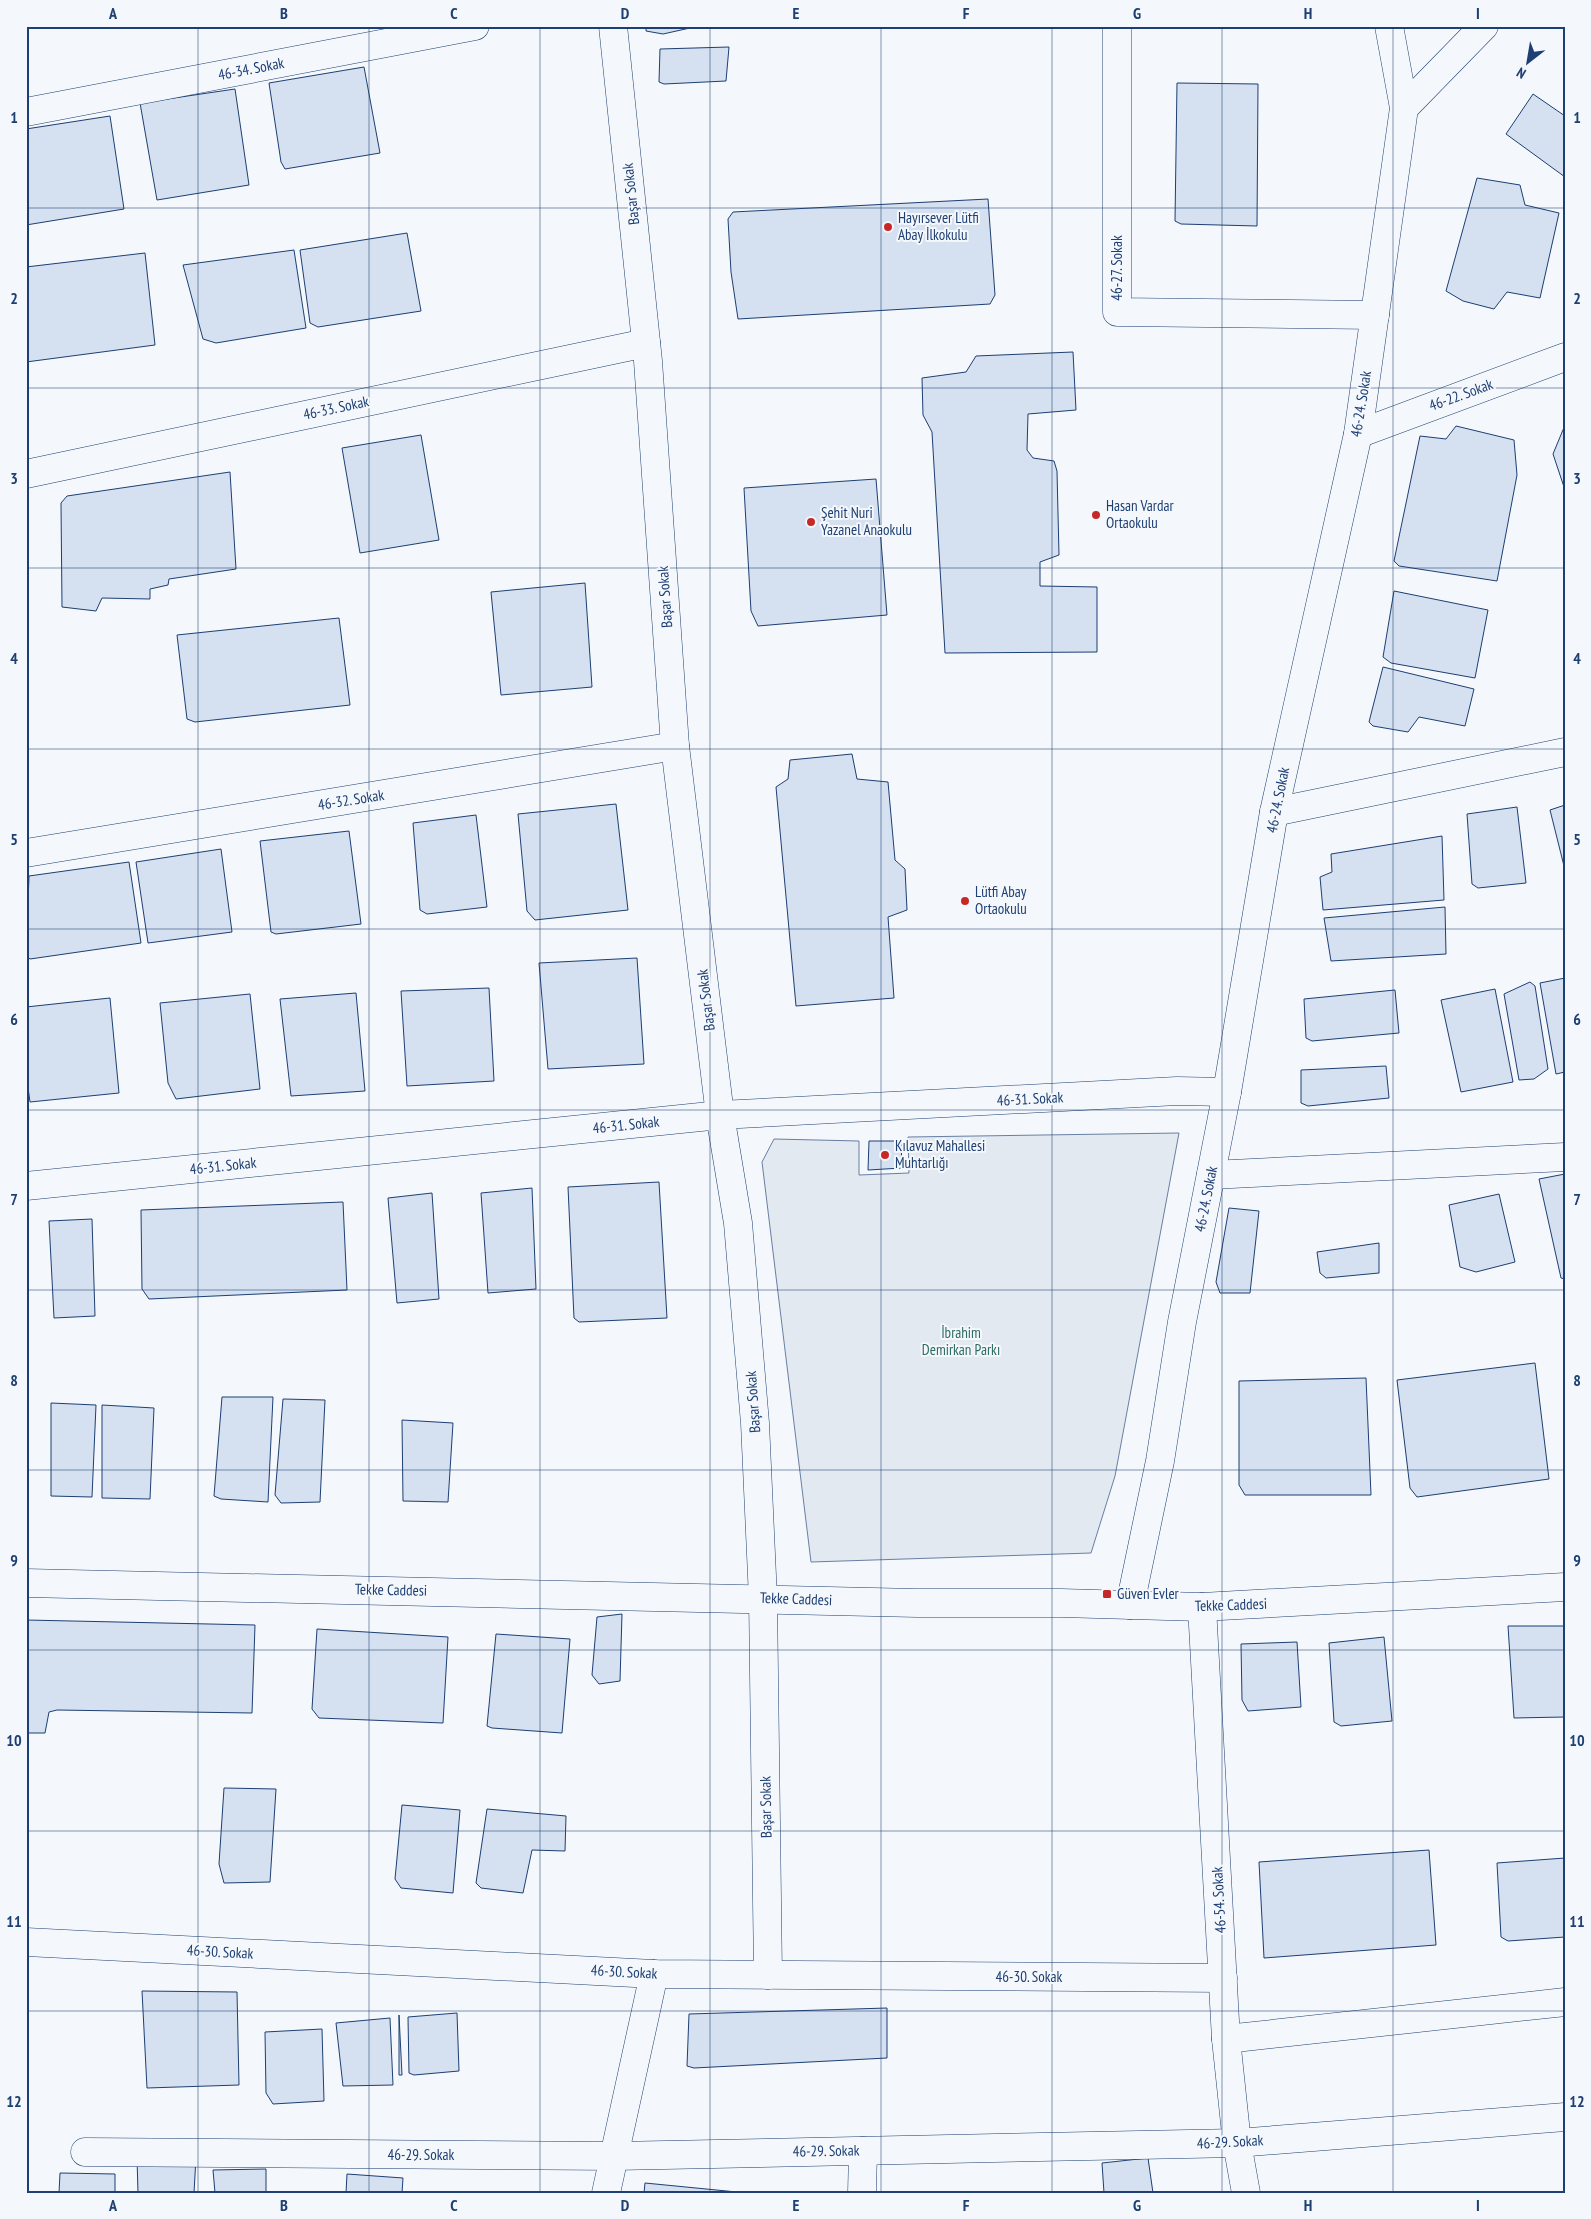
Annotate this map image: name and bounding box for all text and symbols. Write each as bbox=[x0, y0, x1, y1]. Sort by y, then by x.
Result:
text: A bbox=[108, 3, 118, 23]
text: B bbox=[280, 3, 288, 23]
text: C bbox=[450, 3, 458, 23]
text: D bbox=[621, 3, 630, 23]
text: E bbox=[793, 3, 800, 23]
text: F bbox=[963, 3, 970, 23]
text: G bbox=[1133, 3, 1141, 23]
text: H bbox=[1304, 3, 1312, 23]
text: I bbox=[1476, 3, 1480, 23]
north arrow bbox=[1504, 38, 1554, 88]
street label: 46-34. Sokak bbox=[216, 53, 286, 84]
text: N bbox=[1513, 63, 1529, 83]
text: 1 bbox=[10, 107, 18, 127]
text: 1 bbox=[1573, 107, 1581, 127]
street label: Başar Sokak bbox=[618, 162, 643, 226]
place label: Hayırsever Lütfi Abay İlkokulu bbox=[898, 208, 979, 244]
marker: Hayırsever Lütfi Abay İlkokulu bbox=[882, 221, 894, 233]
street label: 46-27. Sokak bbox=[1107, 235, 1126, 301]
text: 2 bbox=[10, 288, 18, 308]
text: 2 bbox=[1573, 288, 1581, 308]
street label: 46-24. Sokak bbox=[1346, 369, 1375, 438]
street label: 46-22. Sokak bbox=[1426, 374, 1496, 415]
street label: 46-33. Sokak bbox=[301, 391, 371, 424]
text: 3 bbox=[10, 468, 18, 488]
text: 3 bbox=[1573, 468, 1581, 488]
place label: Hasan Vardar Ortaokulu bbox=[1106, 496, 1174, 532]
place label: Şehit Nuri Yazanel Anaokulu bbox=[821, 503, 912, 539]
marker: Hasan Vardar Ortaokulu bbox=[1090, 509, 1102, 521]
marker: Şehit Nuri Yazanel Anaokulu bbox=[805, 516, 817, 528]
street label: Başar Sokak bbox=[653, 565, 676, 629]
text: 4 bbox=[10, 648, 18, 668]
text: 4 bbox=[1573, 648, 1581, 668]
street label: 46-24. Sokak bbox=[1262, 765, 1293, 834]
street label: 46-32. Sokak bbox=[316, 785, 386, 814]
text: 5 bbox=[10, 829, 18, 849]
text: 5 bbox=[1573, 829, 1581, 849]
place label: Lütfi Abay Ortaokulu bbox=[975, 882, 1027, 918]
marker: Lütfi Abay Ortaokulu bbox=[959, 895, 971, 907]
street label: Başar Sokak bbox=[692, 968, 719, 1032]
text: 6 bbox=[10, 1009, 18, 1029]
text: 6 bbox=[1573, 1009, 1581, 1029]
street label: 46-31. Sokak bbox=[996, 1087, 1064, 1110]
street label: 46-31. Sokak bbox=[592, 1112, 660, 1137]
place label: Kılavuz Mahallesi Muhtarlığı bbox=[895, 1136, 985, 1172]
marker: Kılavuz Mahallesi Muhtarlığı bbox=[879, 1149, 891, 1161]
street label: 46-31. Sokak bbox=[189, 1153, 257, 1178]
street label: 46-24. Sokak bbox=[1190, 1164, 1221, 1233]
text: 7 bbox=[10, 1189, 18, 1209]
text: 7 bbox=[1573, 1189, 1581, 1209]
park label: İbrahim Demirkan Parkı bbox=[922, 1323, 1000, 1359]
text: 8 bbox=[10, 1370, 18, 1390]
street label: Başar Sokak bbox=[741, 1370, 764, 1434]
text: 8 bbox=[1573, 1370, 1581, 1390]
text: 9 bbox=[10, 1550, 18, 1570]
text: 9 bbox=[1573, 1550, 1581, 1570]
street label: Tekke Caddesi bbox=[355, 1579, 427, 1600]
place label: Güven Evler bbox=[1117, 1584, 1180, 1603]
street label: Tekke Caddesi bbox=[760, 1588, 833, 1609]
marker: Güven Evler bbox=[1101, 1588, 1113, 1600]
street label: Tekke Caddesi bbox=[1194, 1594, 1267, 1615]
text: 10 bbox=[6, 1730, 22, 1750]
text: 10 bbox=[1569, 1730, 1585, 1750]
street label: Başar Sokak bbox=[755, 1776, 776, 1838]
street label: 46-54. Sokak bbox=[1207, 1866, 1230, 1934]
text: 11 bbox=[6, 1911, 22, 1931]
text: 11 bbox=[1569, 1911, 1585, 1931]
street label: 46-30. Sokak bbox=[186, 1940, 254, 1963]
street label: 46-30. Sokak bbox=[590, 1960, 658, 1983]
street label: 46-30. Sokak bbox=[996, 1967, 1063, 1986]
text: 12 bbox=[6, 2091, 22, 2111]
text: 12 bbox=[1569, 2091, 1585, 2111]
street label: 46-29. Sokak bbox=[1196, 2130, 1264, 2153]
street label: 46-29. Sokak bbox=[792, 2140, 860, 2161]
street label: 46-29. Sokak bbox=[388, 2145, 455, 2164]
text: A bbox=[108, 2195, 118, 2215]
text: B bbox=[280, 2195, 288, 2215]
text: C bbox=[450, 2195, 458, 2215]
text: D bbox=[621, 2195, 630, 2215]
text: E bbox=[793, 2195, 800, 2215]
text: F bbox=[963, 2195, 970, 2215]
text: G bbox=[1133, 2195, 1141, 2215]
text: H bbox=[1304, 2195, 1312, 2215]
text: I bbox=[1476, 2195, 1480, 2215]

